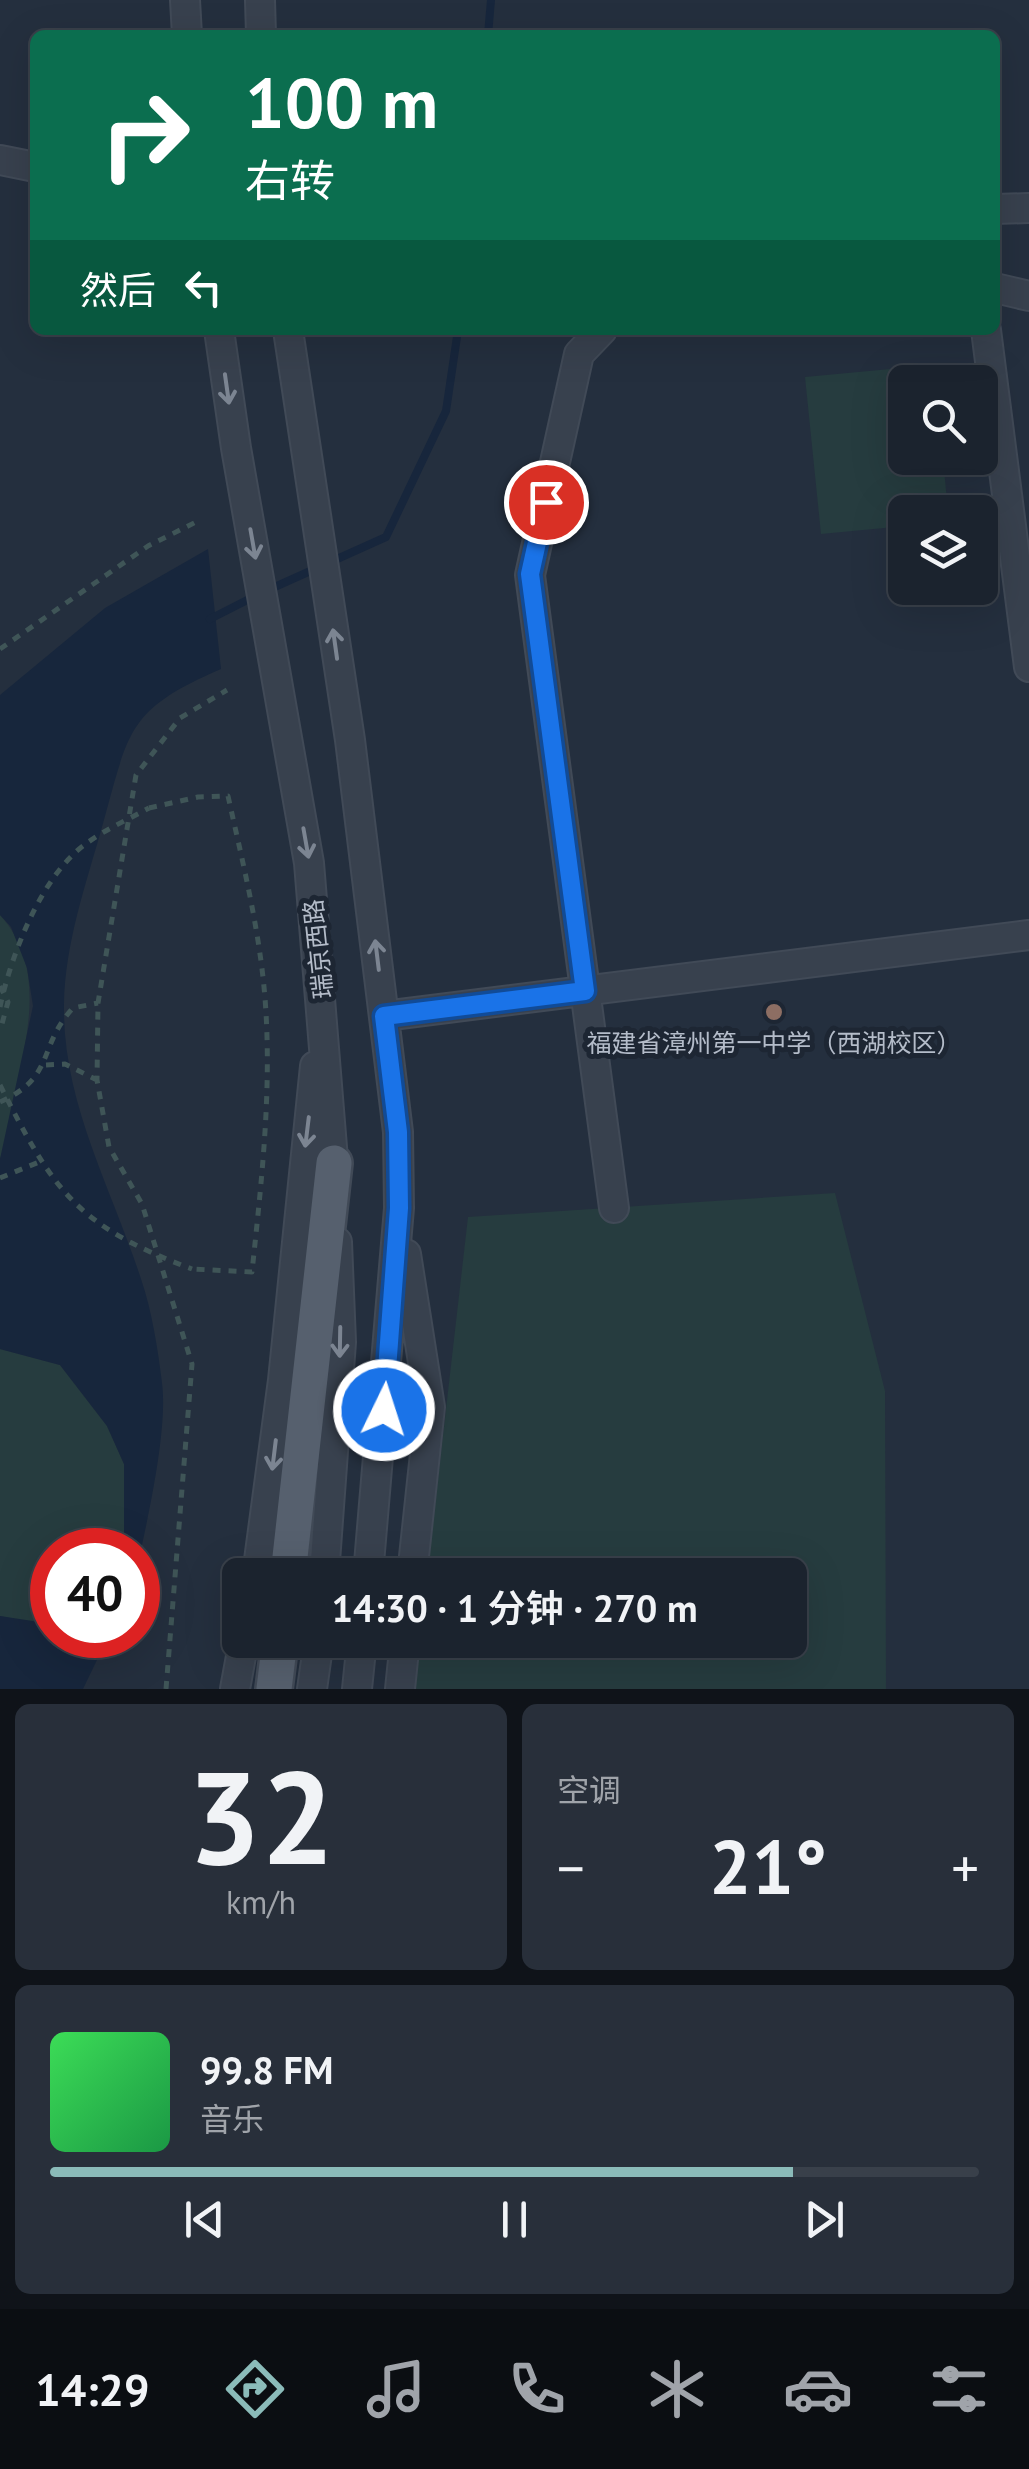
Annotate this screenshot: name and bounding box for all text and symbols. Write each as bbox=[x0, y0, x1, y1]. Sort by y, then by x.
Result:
text: 100 m bbox=[245, 57, 438, 147]
icon: right bbox=[80, 70, 210, 200]
text: 右转 bbox=[245, 151, 335, 209]
icon: left bbox=[176, 260, 231, 315]
text: 然后 bbox=[80, 265, 156, 314]
map controls bbox=[888, 365, 998, 605]
button: search bbox=[888, 365, 998, 475]
one-way arrow bbox=[219, 372, 237, 405]
pin bbox=[504, 460, 589, 545]
icon: arrive bbox=[519, 475, 574, 530]
button: layers bbox=[888, 495, 998, 605]
one-way arrow bbox=[244, 527, 263, 560]
one-way arrow bbox=[326, 628, 344, 661]
one-way arrow bbox=[297, 826, 316, 859]
street label: 瑞京西路 bbox=[297, 898, 339, 1000]
one-way arrow bbox=[367, 940, 385, 972]
marker: 福建省漳州第一中学（西湖校区） bbox=[763, 1001, 785, 1023]
place label: 福建省漳州第一中学（西湖校区） bbox=[586, 1027, 962, 1059]
one-way arrow bbox=[297, 1115, 316, 1147]
one-way arrow bbox=[331, 1325, 350, 1357]
position arrow bbox=[332, 1358, 436, 1462]
one-way arrow bbox=[264, 1438, 282, 1471]
speed limit sign: 40 bbox=[30, 1528, 160, 1658]
text: 14:30 · 1 分钟 · 270 m bbox=[331, 1583, 698, 1632]
text: 32 bbox=[187, 1732, 335, 1900]
text: 空调 bbox=[557, 1769, 621, 1811]
text: 21° bbox=[709, 1818, 827, 1915]
text: − bbox=[557, 1832, 585, 1903]
text: + bbox=[951, 1832, 979, 1903]
text: km/h bbox=[226, 1881, 296, 1923]
text: 99.8 FM bbox=[200, 2045, 333, 2094]
text: 音乐 bbox=[200, 2098, 264, 2140]
icon: previous bbox=[177, 2192, 232, 2247]
icon: pause bbox=[487, 2192, 542, 2247]
icon: next bbox=[797, 2192, 852, 2247]
icon: directions bbox=[220, 2354, 290, 2424]
icon: music bbox=[361, 2354, 431, 2424]
icon: phone bbox=[502, 2354, 572, 2424]
icon: climate bbox=[642, 2354, 712, 2424]
icon: car bbox=[783, 2354, 853, 2424]
icon: filters bbox=[924, 2354, 994, 2424]
text: 14:29 bbox=[35, 2360, 150, 2418]

